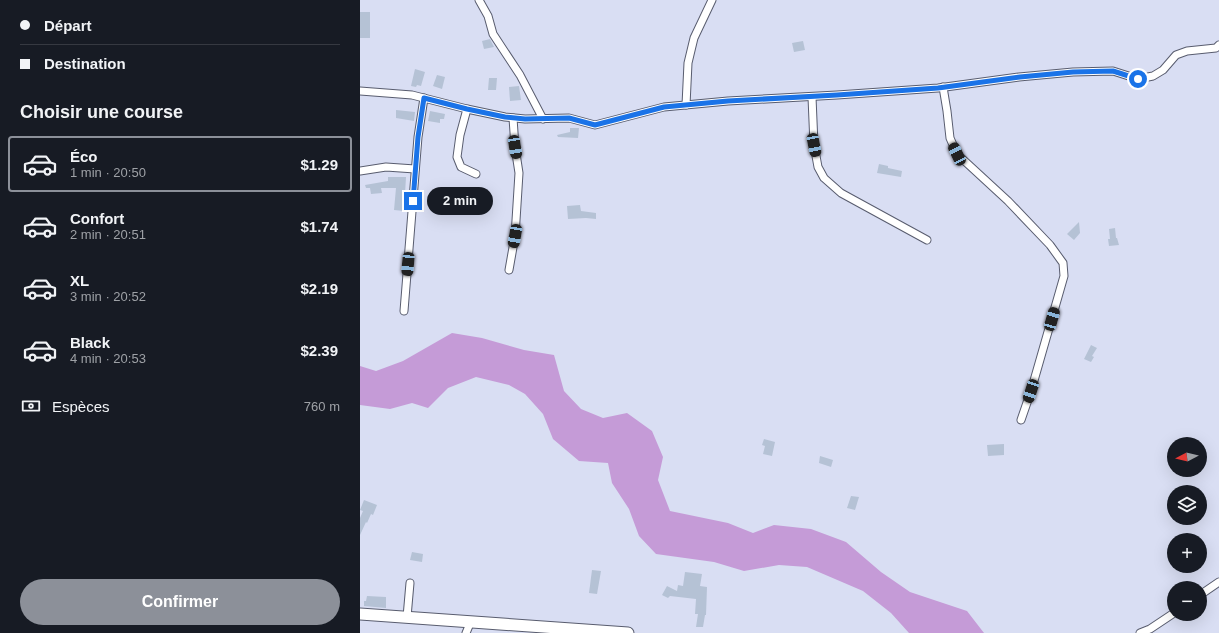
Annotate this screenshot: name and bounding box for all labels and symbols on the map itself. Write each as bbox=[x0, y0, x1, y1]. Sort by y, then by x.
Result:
route start bbox=[1129, 70, 1147, 88]
car bbox=[806, 132, 822, 158]
car bbox=[507, 134, 523, 160]
car bbox=[946, 141, 968, 167]
callout: 2 min bbox=[427, 187, 493, 215]
route end bbox=[404, 192, 422, 210]
car bbox=[507, 223, 523, 249]
car bbox=[401, 252, 415, 276]
car bbox=[1043, 306, 1061, 332]
car bbox=[1022, 378, 1040, 404]
north arrow bbox=[1167, 437, 1207, 477]

